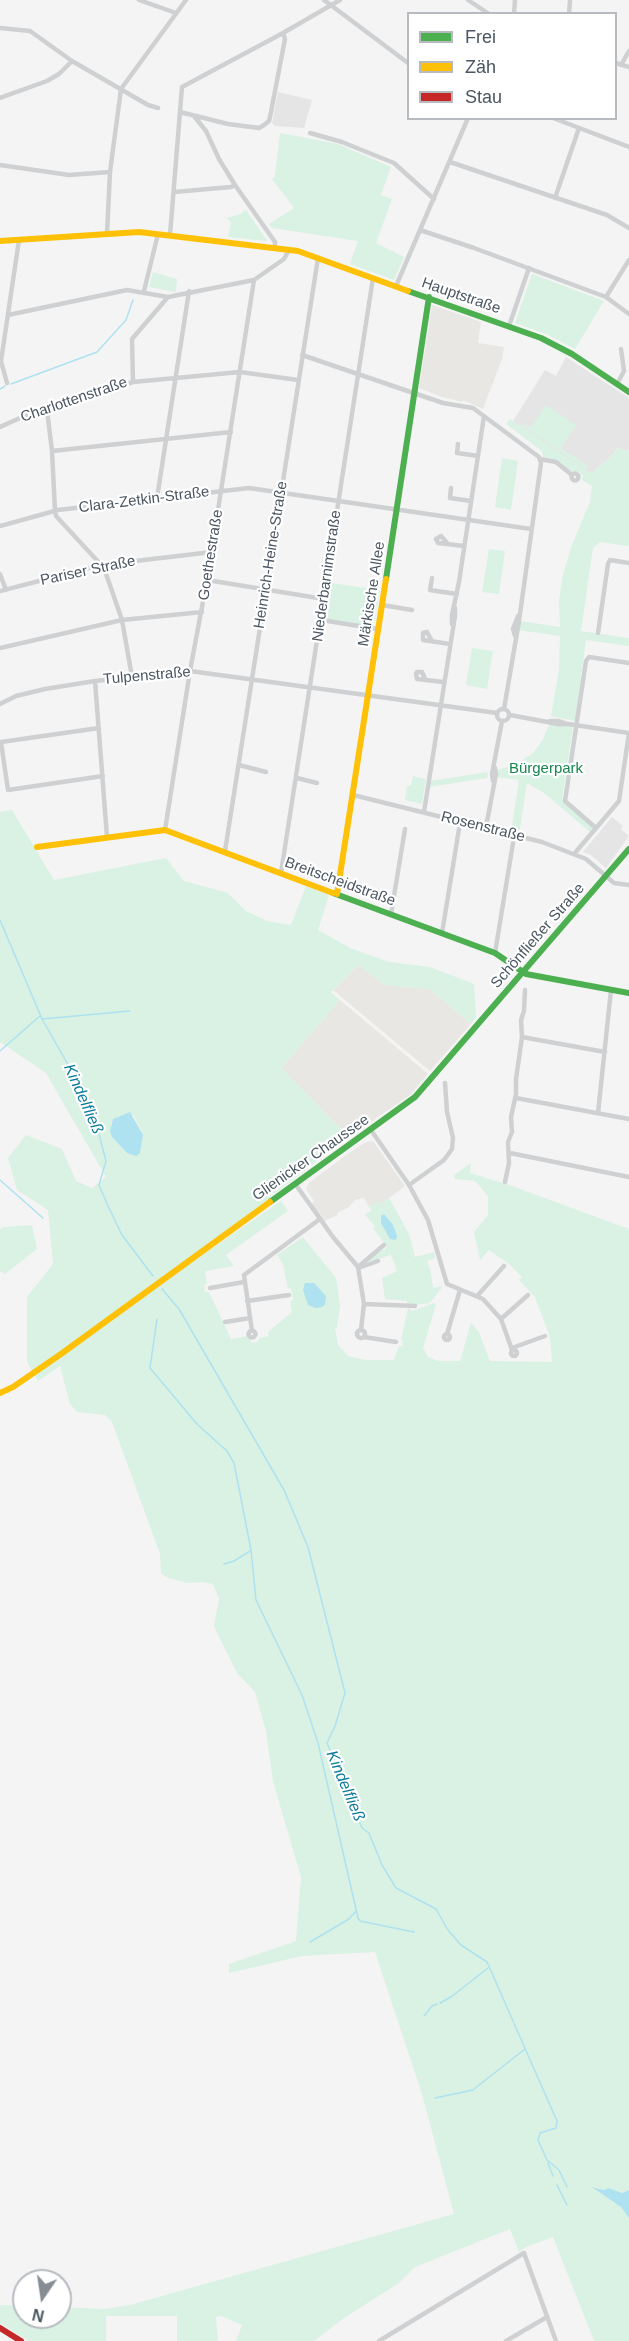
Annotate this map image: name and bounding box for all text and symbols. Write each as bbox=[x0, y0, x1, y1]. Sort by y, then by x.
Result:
legend bbox=[407, 12, 617, 120]
text: Frei bbox=[465, 27, 496, 47]
text: Zäh bbox=[465, 57, 496, 77]
text: Stau bbox=[465, 87, 502, 107]
street label: Hauptstraße bbox=[419, 274, 503, 318]
street label: Charlottenstraße bbox=[18, 373, 130, 427]
street label: Heinrich-Heine-Straße bbox=[250, 480, 292, 630]
street label: Clara-Zetkin-Straße bbox=[78, 483, 210, 517]
street label: Goethestraße bbox=[195, 508, 227, 602]
street label: Niederbarnimstraße bbox=[309, 509, 345, 643]
street label: Märkische Allee bbox=[355, 540, 389, 648]
street label: Pariser Straße bbox=[39, 552, 137, 590]
street label: Tulpenstraße bbox=[102, 663, 192, 689]
park label: Bürgerpark bbox=[509, 760, 583, 778]
street label: Rosenstraße bbox=[439, 808, 527, 846]
street label: Breitscheidstraße bbox=[282, 854, 398, 910]
street label: Schönfließer Straße bbox=[487, 880, 589, 992]
water label: Kindelfließ bbox=[59, 1061, 107, 1137]
street label: Glienicker Chaussee bbox=[249, 1111, 373, 1205]
water label: Kindelfließ bbox=[322, 1748, 368, 1824]
north arrow bbox=[12, 2269, 72, 2329]
text: N bbox=[31, 2305, 46, 2325]

